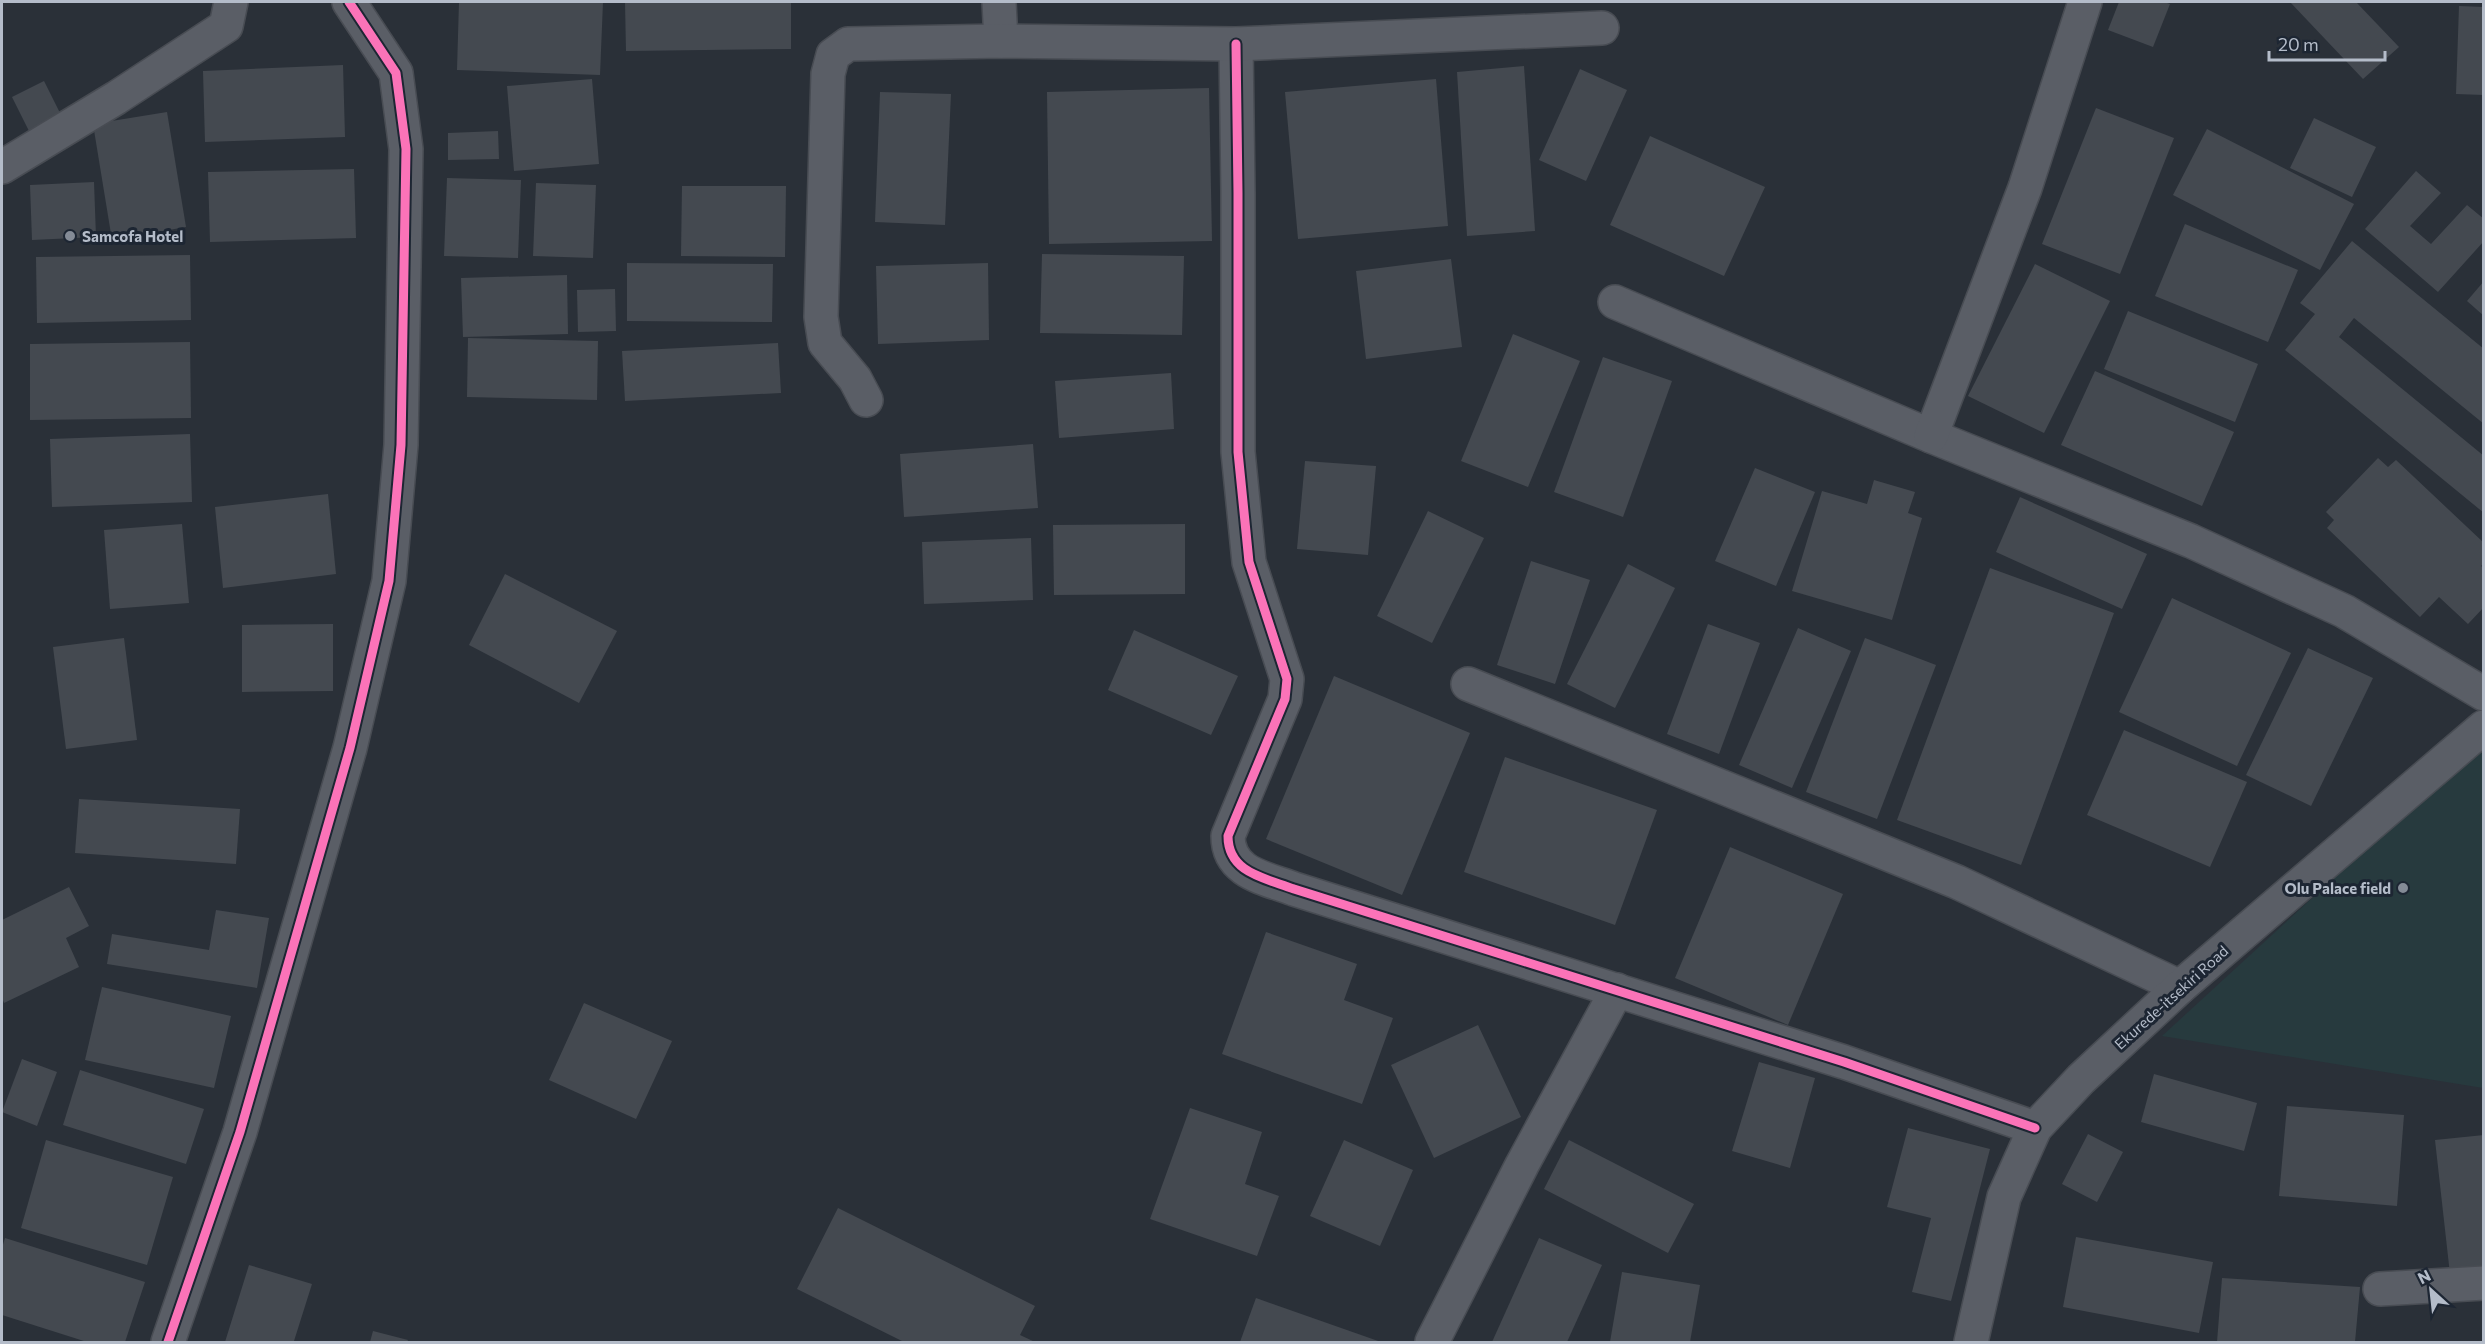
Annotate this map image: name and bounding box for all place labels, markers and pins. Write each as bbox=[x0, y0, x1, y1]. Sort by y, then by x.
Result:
place label: Samcofa Hotel bbox=[82, 227, 183, 245]
marker: Samcofa Hotel bbox=[63, 229, 77, 243]
place label: Olu Palace field bbox=[2285, 879, 2391, 897]
marker: Olu Palace field bbox=[2396, 881, 2410, 895]

